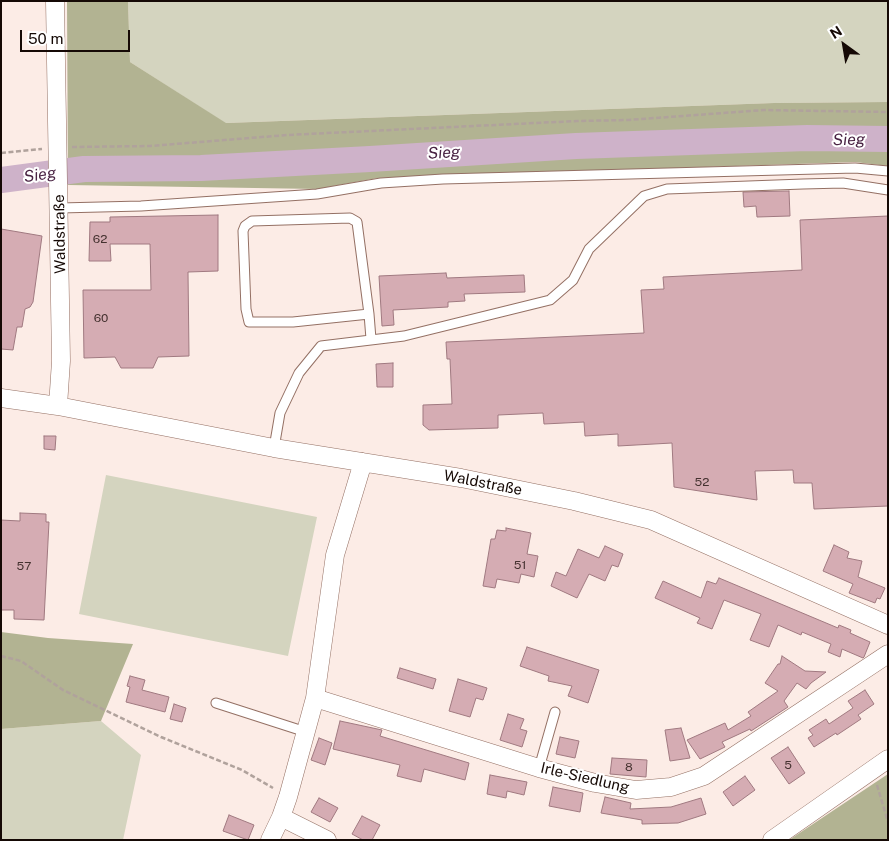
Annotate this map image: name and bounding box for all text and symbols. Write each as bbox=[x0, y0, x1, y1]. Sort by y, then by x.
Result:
scale bar bbox=[22, 20, 132, 52]
north arrow bbox=[819, 20, 869, 70]
text: N bbox=[827, 23, 845, 42]
text: 50 m bbox=[28, 30, 63, 47]
water label: Sieg bbox=[833, 130, 865, 150]
water label: Sieg bbox=[427, 143, 461, 163]
water label: Sieg bbox=[23, 163, 57, 187]
street label: Waldstraße bbox=[50, 194, 70, 274]
house number: 62 bbox=[93, 232, 107, 246]
house number: 60 bbox=[94, 311, 108, 325]
street label: Waldstraße bbox=[442, 467, 524, 499]
house number: 52 bbox=[695, 475, 709, 489]
house number: 51 bbox=[514, 558, 526, 572]
house number: 57 bbox=[17, 559, 31, 573]
house number: 5 bbox=[784, 758, 792, 772]
street label: Irle-Siedlung bbox=[539, 759, 631, 797]
house number: 8 bbox=[625, 760, 633, 774]

